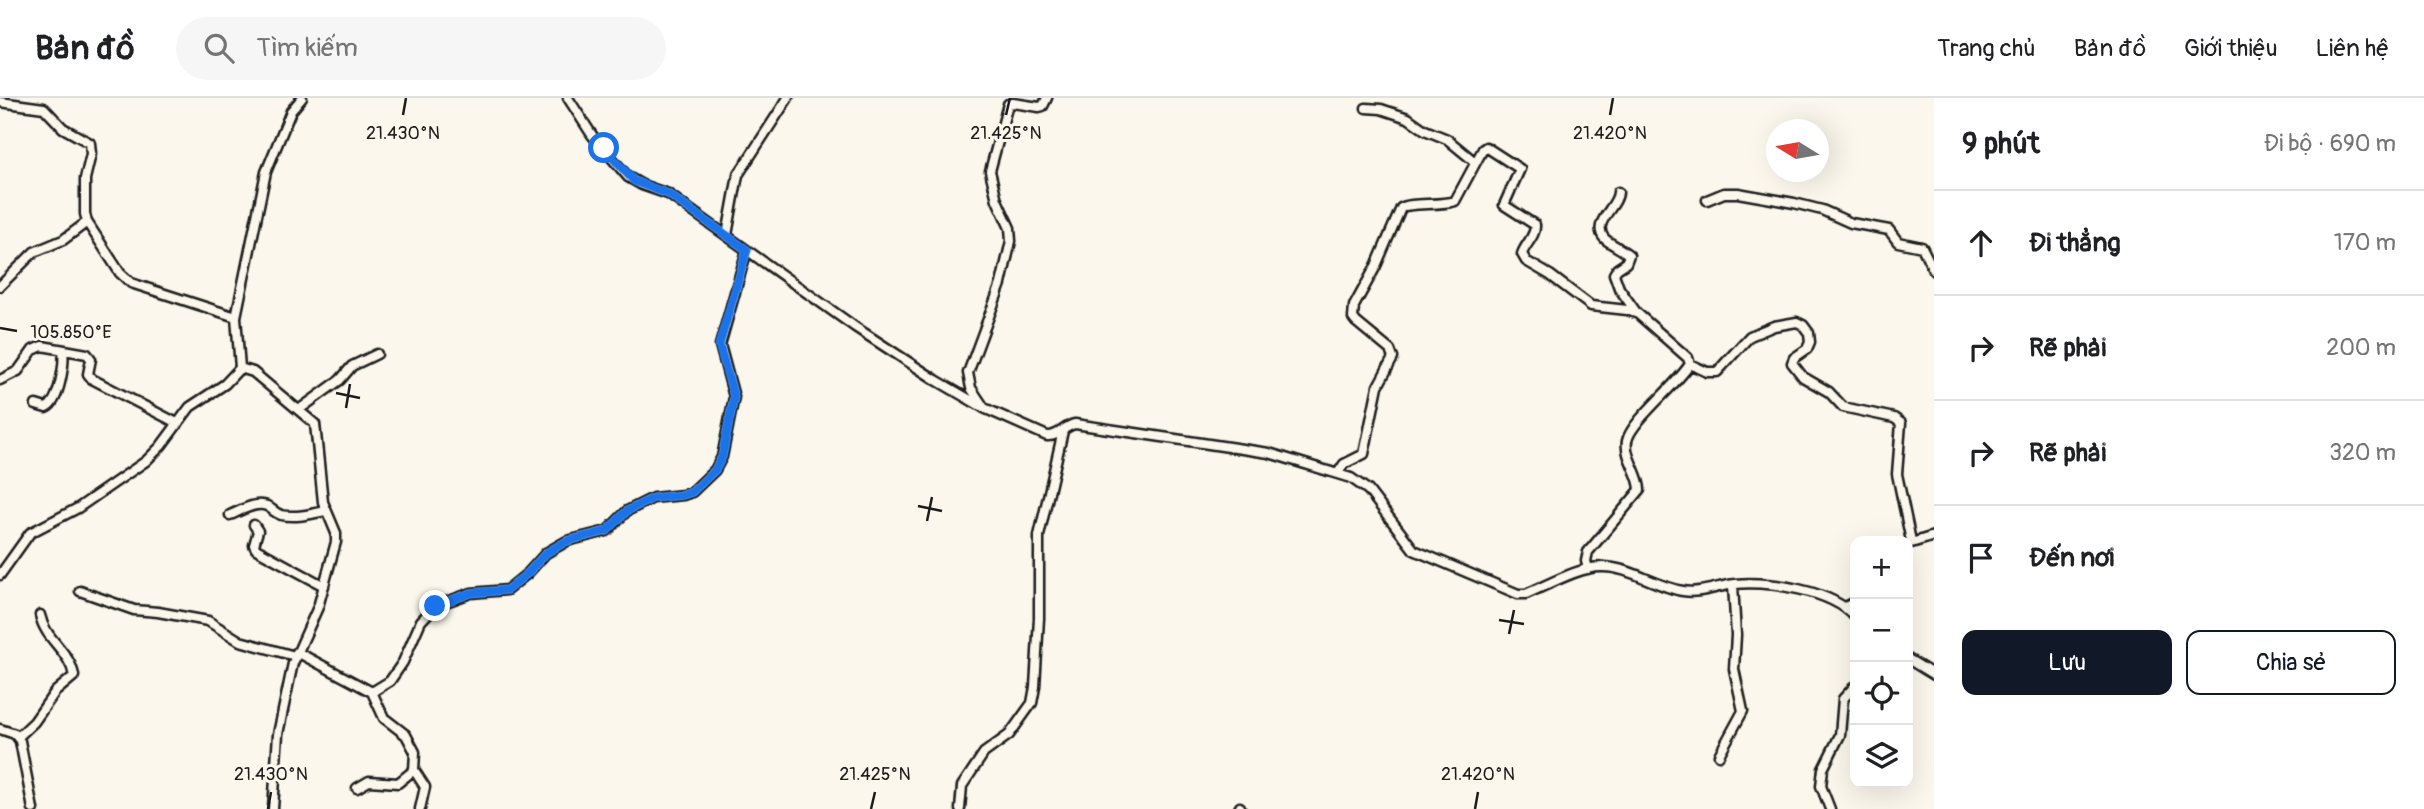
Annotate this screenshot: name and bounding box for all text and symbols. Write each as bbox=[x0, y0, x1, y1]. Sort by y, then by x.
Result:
search box bbox=[176, 17, 666, 80]
text: Bản đồ bbox=[35, 28, 134, 69]
icon: search bbox=[200, 29, 238, 67]
text: Tìm kiếm bbox=[256, 32, 358, 64]
text: Trang chủ bbox=[1937, 34, 2036, 63]
text: Bản đồ bbox=[2074, 34, 2146, 63]
text: Giới thiệu bbox=[2184, 34, 2278, 63]
text: Liên hệ bbox=[2316, 34, 2389, 63]
north arrow bbox=[1766, 119, 1829, 182]
text: 21.430°N bbox=[366, 122, 440, 145]
text: 21.425°N bbox=[970, 122, 1042, 145]
text: 21.420°N bbox=[1573, 122, 1647, 145]
text: 9 phút bbox=[1962, 125, 2040, 162]
text: Đi bộ · 690 m bbox=[2264, 129, 2396, 158]
route start bbox=[588, 132, 619, 163]
icon: ahead bbox=[1962, 224, 2000, 262]
text: Đi thẳng bbox=[2029, 227, 2121, 259]
text: 170 m bbox=[2334, 228, 2396, 257]
text: 105.850°E bbox=[30, 321, 112, 344]
icon: right bbox=[1962, 329, 2000, 367]
text: Rẽ phải bbox=[2029, 332, 2106, 364]
text: 200 m bbox=[2326, 333, 2396, 362]
icon: right bbox=[1962, 434, 2000, 472]
text: Rẽ phải bbox=[2029, 437, 2106, 469]
text: 320 m bbox=[2329, 438, 2396, 467]
map controls bbox=[1850, 536, 1913, 788]
button: + bbox=[1850, 536, 1913, 599]
icon: arrive bbox=[1962, 539, 2000, 577]
text: Đến nơi bbox=[2029, 542, 2114, 574]
route end bbox=[419, 590, 450, 621]
button: − bbox=[1850, 599, 1913, 662]
button: Lưu bbox=[1962, 630, 2172, 695]
button: Chia sẻ bbox=[2186, 630, 2396, 695]
button: locate bbox=[1850, 662, 1913, 725]
button: layers bbox=[1850, 725, 1913, 788]
text: 21.430°N bbox=[234, 763, 308, 786]
text: 21.425°N bbox=[839, 763, 911, 786]
text: 21.420°N bbox=[1441, 763, 1515, 786]

